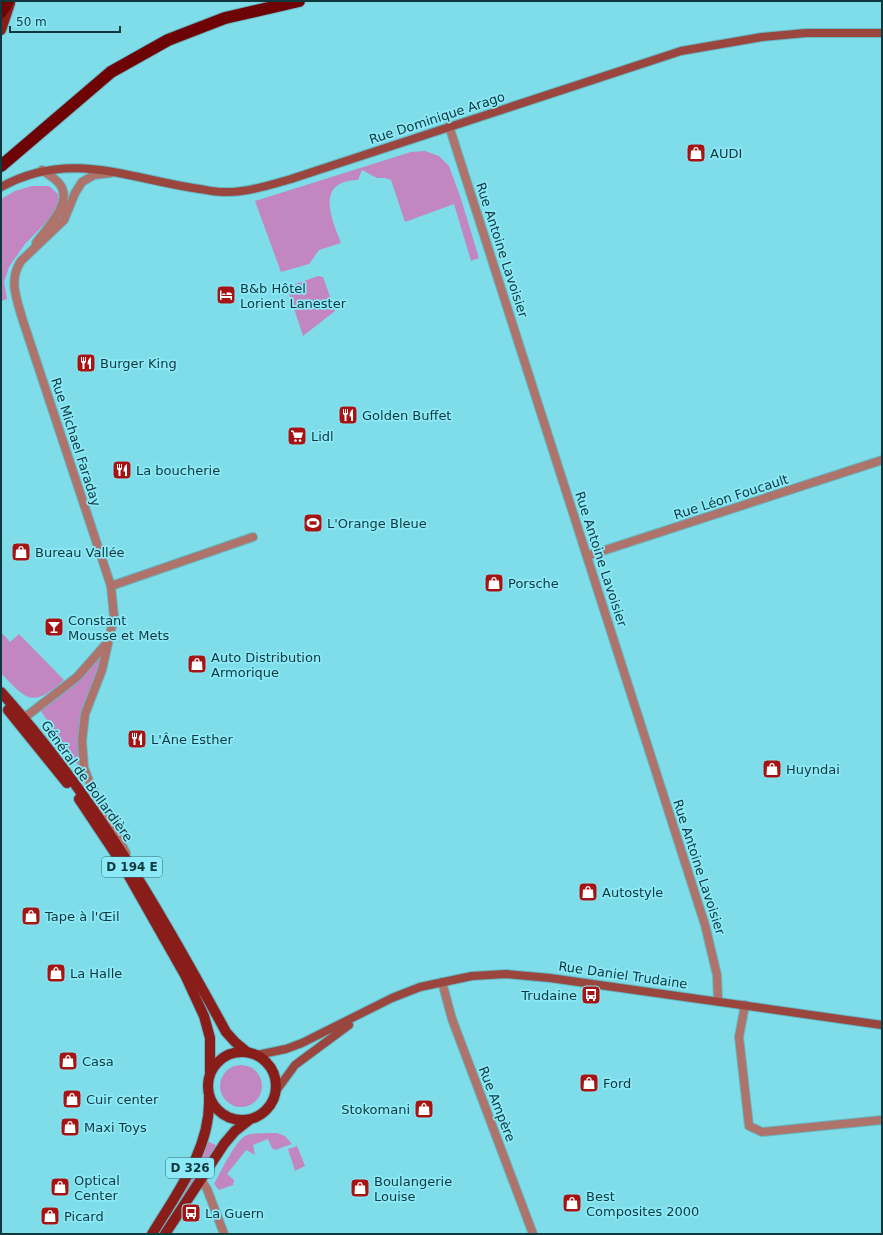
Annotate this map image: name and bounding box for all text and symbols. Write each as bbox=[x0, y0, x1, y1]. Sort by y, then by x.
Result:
scale bar bbox=[10, 8, 120, 34]
text: 50 m bbox=[16, 15, 47, 29]
street label: Rue Dominique Arago bbox=[367, 89, 507, 147]
shop icon: AUDI bbox=[685, 142, 707, 164]
place label: AUDI bbox=[710, 146, 742, 161]
street label: Rue Antoine Lavoisier bbox=[473, 181, 531, 320]
place label: B&b Hôtel Lorient Lanester bbox=[240, 281, 347, 311]
hotel icon: B&b Hôtel Lorient Lanester bbox=[215, 284, 237, 306]
restaurant icon: Burger King bbox=[75, 352, 97, 374]
place label: Burger King bbox=[100, 356, 177, 371]
street label: Rue Michael Faraday bbox=[48, 376, 104, 508]
restaurant icon: Golden Buffet bbox=[337, 404, 359, 426]
place label: Golden Buffet bbox=[362, 408, 451, 423]
supermarket icon: Lidl bbox=[286, 425, 308, 447]
place label: Lidl bbox=[311, 429, 334, 444]
restaurant icon: La boucherie bbox=[111, 459, 133, 481]
place label: La boucherie bbox=[136, 463, 220, 478]
street label: Rue Léon Foucault bbox=[672, 471, 790, 523]
street label: Rue Antoine Lavoisier bbox=[572, 490, 630, 629]
sports icon: L'Orange Bleue bbox=[302, 512, 324, 534]
place label: L'Orange Bleue bbox=[327, 516, 427, 531]
shop icon: Bureau Vallée bbox=[10, 541, 32, 563]
place label: Bureau Vallée bbox=[35, 545, 125, 560]
shop icon: Porsche bbox=[483, 572, 505, 594]
place label: Porsche bbox=[508, 576, 559, 591]
place label: Constant Mousse et Mets bbox=[68, 613, 170, 643]
bar icon: Constant Mousse et Mets bbox=[43, 616, 65, 638]
place label: Auto Distribution Armorique bbox=[211, 650, 321, 680]
shop icon: Auto Distribution Armorique bbox=[186, 653, 208, 675]
street label: Général de Bollardière bbox=[38, 718, 136, 844]
restaurant icon: L'Âne Esther bbox=[126, 728, 148, 750]
place label: L'Âne Esther bbox=[151, 732, 233, 747]
shop icon: Huyndai bbox=[761, 758, 783, 780]
place label: Huyndai bbox=[786, 762, 840, 777]
street label: Rue Antoine Lavoisier bbox=[670, 798, 728, 937]
road number: D 194 E bbox=[102, 857, 162, 877]
shop icon: Autostyle bbox=[577, 881, 599, 903]
place label: Autostyle bbox=[602, 885, 663, 900]
shop icon: Tape à l'Œil bbox=[20, 905, 42, 927]
place label: Tape à l'Œil bbox=[44, 909, 120, 924]
street label: Rue Daniel Trudaine bbox=[558, 959, 688, 991]
shop icon: La Halle bbox=[45, 962, 67, 984]
place label: La Halle bbox=[70, 966, 122, 981]
bus stop icon: Trudaine bbox=[580, 984, 602, 1006]
place label: Trudaine bbox=[520, 988, 577, 1003]
shop icon: Casa bbox=[57, 1050, 79, 1072]
place label: Casa bbox=[82, 1054, 114, 1069]
street label: Rue Ampère bbox=[476, 1064, 518, 1144]
shop icon: Ford bbox=[578, 1072, 600, 1094]
place label: Ford bbox=[603, 1076, 631, 1091]
shop icon: Cuir center bbox=[61, 1088, 83, 1110]
place label: Cuir center bbox=[86, 1092, 159, 1107]
shop icon: Stokomani bbox=[413, 1098, 435, 1120]
place label: Stokomani bbox=[341, 1102, 410, 1117]
shop icon: Maxi Toys bbox=[59, 1116, 81, 1138]
place label: Maxi Toys bbox=[84, 1120, 147, 1135]
road number: D 326 bbox=[166, 1158, 214, 1178]
place label: Optical Center bbox=[74, 1173, 120, 1203]
place label: Boulangerie Louise bbox=[374, 1174, 452, 1204]
shop icon: Optical Center bbox=[49, 1176, 71, 1198]
shop icon: Boulangerie Louise bbox=[349, 1177, 371, 1199]
place label: Best Composites 2000 bbox=[586, 1189, 699, 1219]
shop icon: Best Composites 2000 bbox=[561, 1192, 583, 1214]
bus stop icon: La Guern bbox=[180, 1202, 202, 1224]
shop icon: Picard bbox=[39, 1205, 61, 1227]
place label: La Guern bbox=[205, 1206, 264, 1221]
place label: Picard bbox=[64, 1209, 104, 1224]

